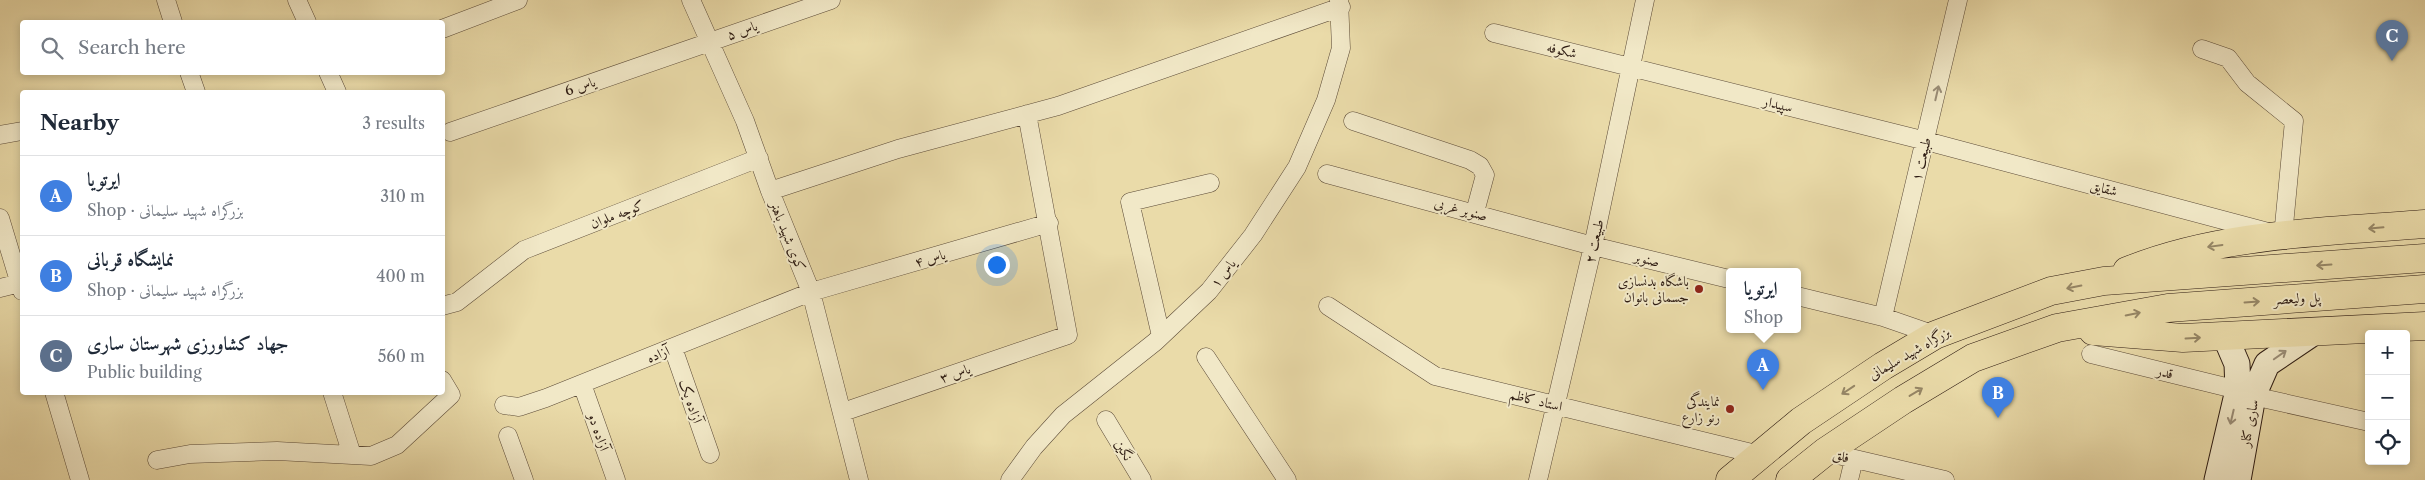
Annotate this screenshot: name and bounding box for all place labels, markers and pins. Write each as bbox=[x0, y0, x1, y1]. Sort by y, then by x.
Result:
pin: C bbox=[2376, 20, 2408, 61]
place label: باشگاه بدنسازی جسمانی بانوان bbox=[1618, 272, 1689, 306]
marker: باشگاه بدنسازی جسمانی بانوان bbox=[1693, 283, 1705, 295]
pin: A bbox=[1747, 349, 1779, 390]
pin: B bbox=[1982, 377, 2014, 418]
place label: نمایندگی رنو زارع bbox=[1681, 391, 1720, 429]
marker: نمایندگی رنو زارع bbox=[1724, 403, 1736, 415]

